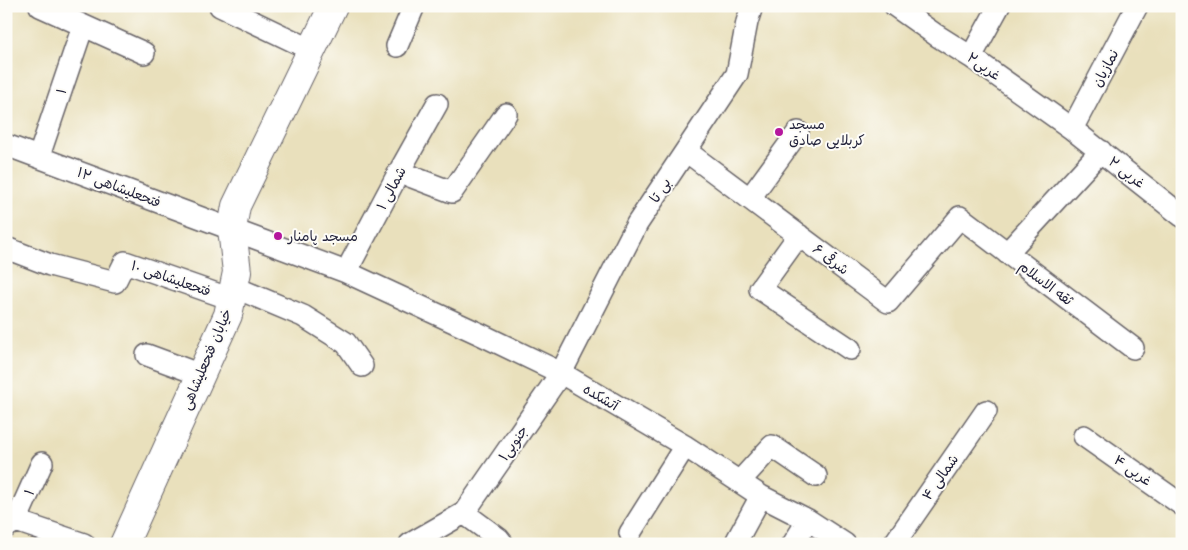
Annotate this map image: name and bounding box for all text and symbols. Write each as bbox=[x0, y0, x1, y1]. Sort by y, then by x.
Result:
street label: نمازیان bbox=[1087, 46, 1122, 90]
street label: غربی۲ bbox=[964, 47, 1005, 84]
street label: ۱ bbox=[51, 85, 70, 96]
place label: مسجد کربلایی صادق bbox=[789, 114, 865, 149]
marker: مسجد کربلایی صادق bbox=[773, 126, 785, 138]
street label: ۲ غربی bbox=[1105, 151, 1149, 192]
street label: فتحعلیشاهی ۱۲ bbox=[75, 162, 164, 211]
street label: ۱ شمالی bbox=[371, 163, 410, 213]
street label: بی تا bbox=[644, 174, 675, 206]
place label: مسجد پامنار bbox=[287, 226, 358, 246]
marker: مسجد پامنار bbox=[272, 230, 284, 242]
street label: ۶ شرقی bbox=[809, 239, 853, 278]
street label: فتحعلیشاهی ۱۰ bbox=[129, 255, 214, 300]
street label: ثقه الاسلام bbox=[1014, 256, 1078, 311]
street label: خیابان فتحعلیشاهی bbox=[176, 305, 235, 412]
street label: آتشکده bbox=[580, 379, 623, 415]
street label: جنوبی۱ bbox=[494, 421, 532, 465]
street label: ۴ شمالی bbox=[917, 450, 962, 503]
street label: ۴ غربی bbox=[1110, 450, 1156, 490]
street label: ۱ bbox=[19, 485, 38, 498]

